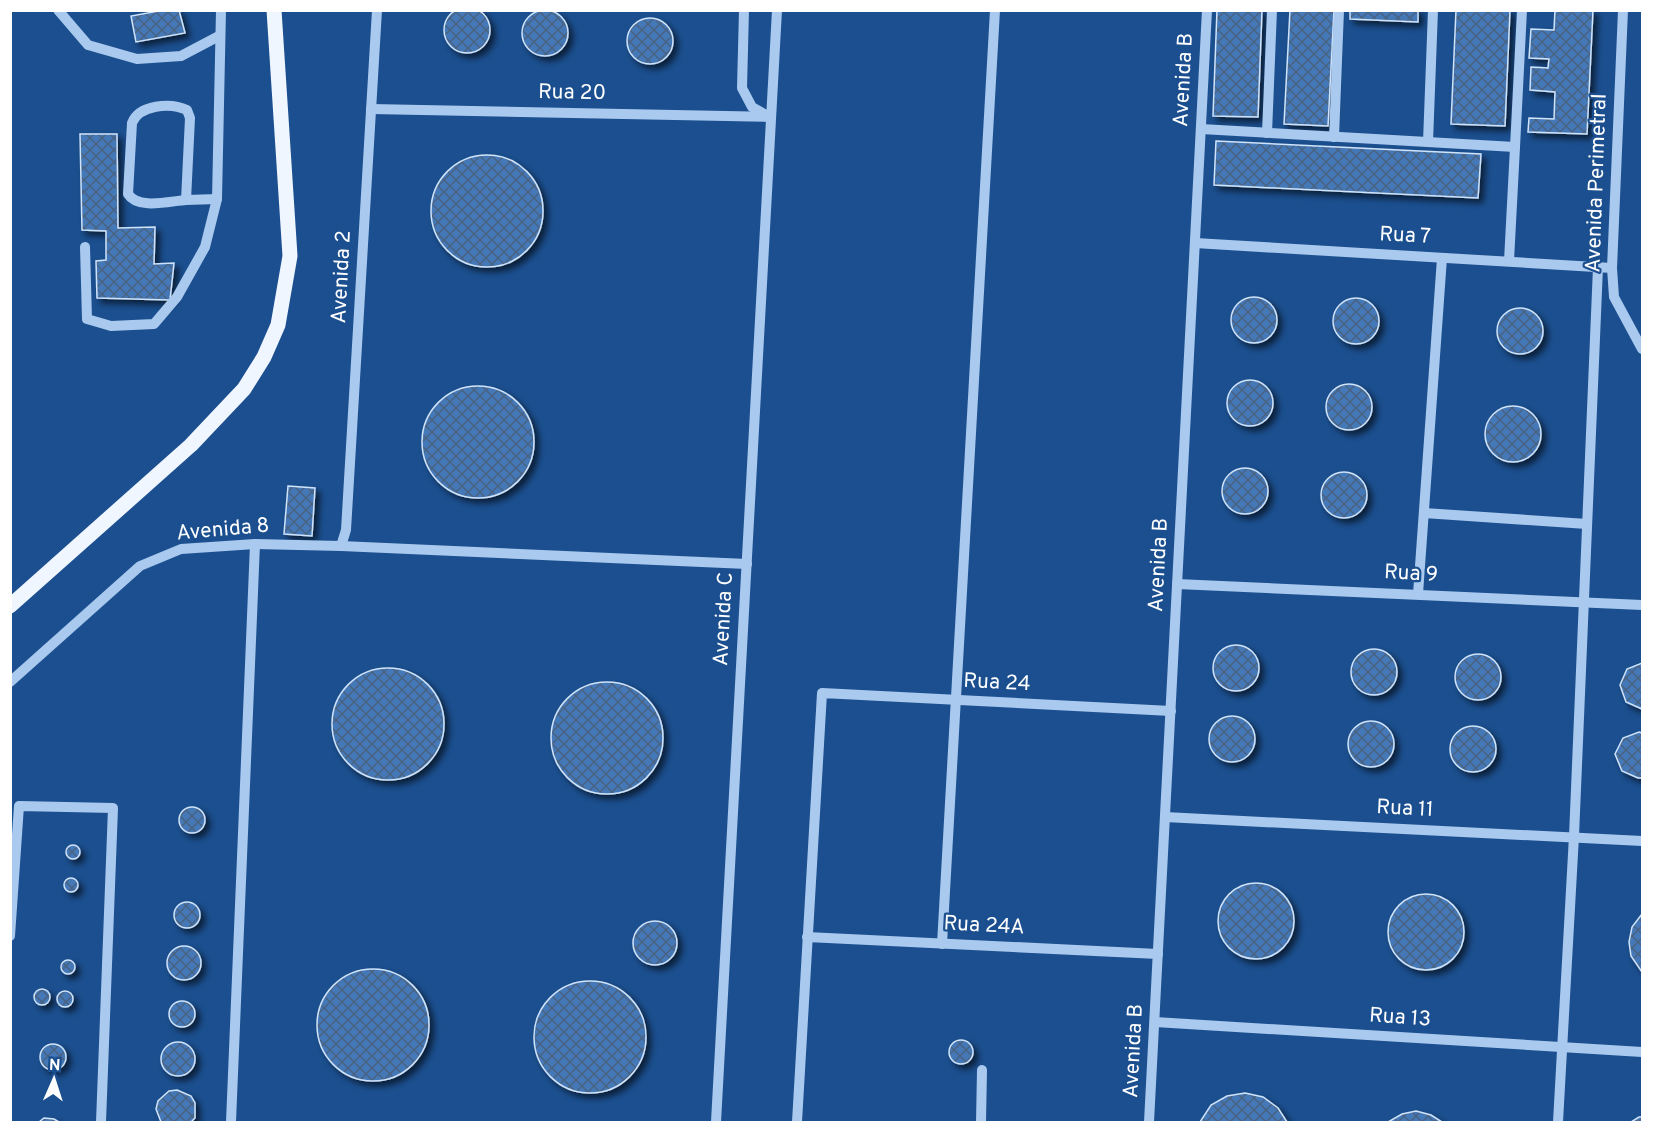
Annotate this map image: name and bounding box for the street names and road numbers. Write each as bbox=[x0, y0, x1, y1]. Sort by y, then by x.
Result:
street label: Avenida B bbox=[1168, 32, 1200, 128]
street label: Rua 20 bbox=[538, 79, 606, 107]
street label: Avenida Perimetral bbox=[1580, 93, 1614, 273]
street label: Rua 7 bbox=[1378, 221, 1432, 251]
street label: Avenida 2 bbox=[326, 230, 358, 324]
street label: Avenida 8 bbox=[175, 512, 271, 548]
street label: Avenida B bbox=[1143, 517, 1175, 613]
street label: Rua 9 bbox=[1383, 559, 1439, 589]
street label: Avenida C bbox=[708, 571, 740, 667]
street label: Rua 24 bbox=[963, 668, 1031, 698]
street label: Rua 11 bbox=[1376, 794, 1434, 824]
street label: Rua 24A bbox=[943, 910, 1025, 942]
street label: Rua 13 bbox=[1368, 1002, 1432, 1034]
street label: Avenida B bbox=[1118, 1003, 1150, 1099]

